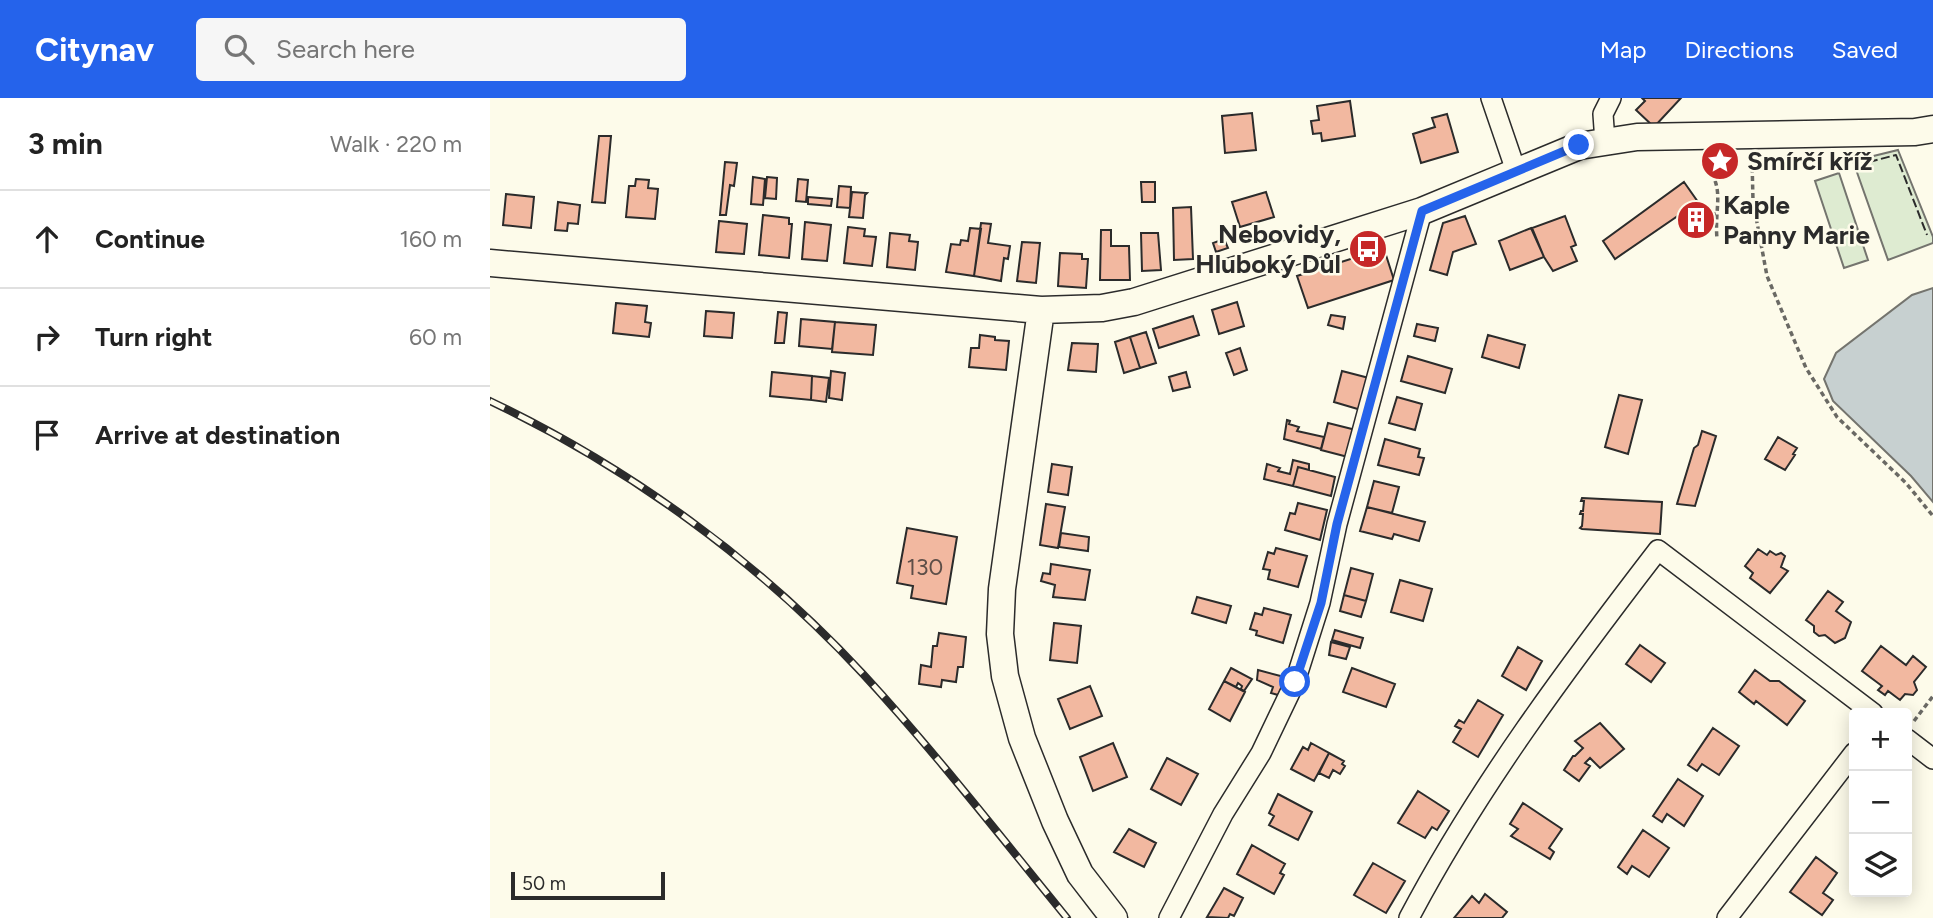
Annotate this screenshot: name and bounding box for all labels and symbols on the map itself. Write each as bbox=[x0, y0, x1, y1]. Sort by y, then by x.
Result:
route end bbox=[1563, 129, 1594, 160]
place icon: Smírčí kříž bbox=[1699, 140, 1741, 182]
place label: Smírčí kříž bbox=[1747, 145, 1872, 177]
place label: Kaple Panny Marie bbox=[1723, 189, 1870, 251]
building icon: Kaple Panny Marie bbox=[1675, 199, 1717, 241]
place label: Nebovidy, Hluboký Důl bbox=[1195, 218, 1341, 280]
bus stop icon: Nebovidy, Hluboký Důl bbox=[1347, 228, 1389, 270]
house number: 130 bbox=[907, 553, 943, 581]
route start bbox=[1279, 666, 1310, 697]
scale bar bbox=[511, 869, 665, 901]

